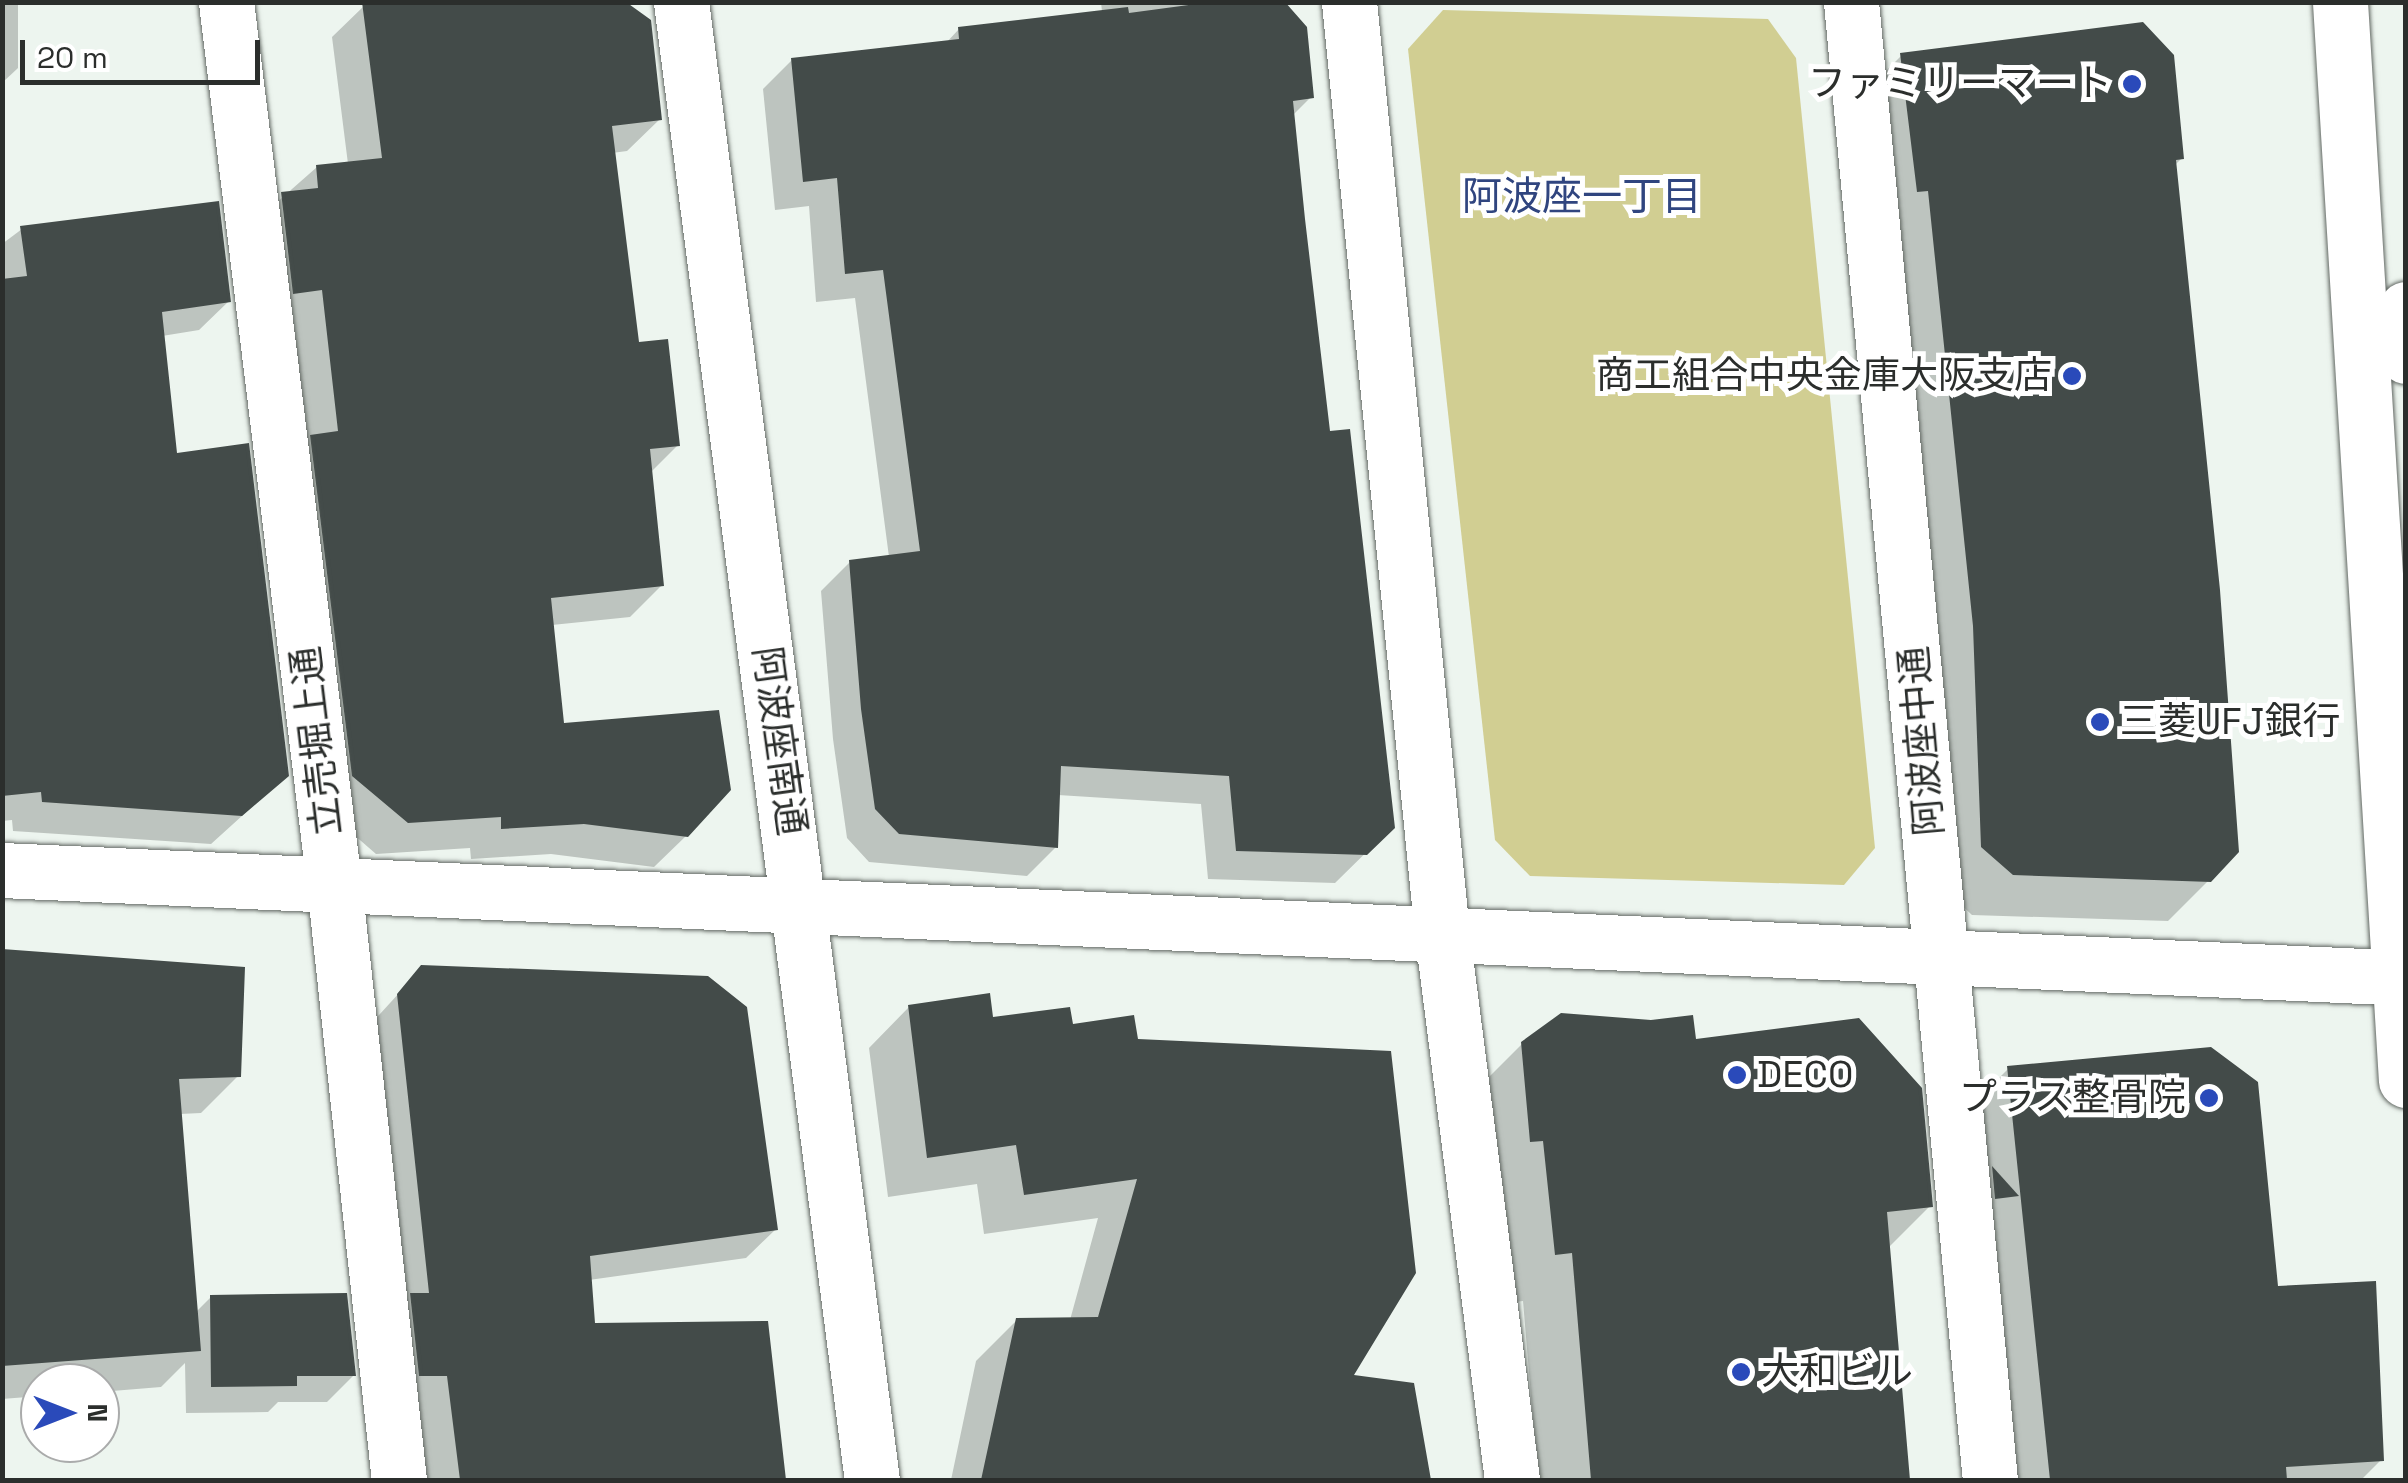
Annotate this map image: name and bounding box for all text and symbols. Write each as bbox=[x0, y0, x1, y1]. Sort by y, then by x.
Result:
scale bar bbox=[25, 20, 265, 82]
text: 20 m bbox=[37, 38, 108, 77]
place label: ファミリーマート bbox=[1808, 61, 2112, 107]
marker: ファミリーマート bbox=[2121, 73, 2143, 95]
district label: 阿波座一丁目 bbox=[1462, 173, 1702, 221]
place label: 商工組合中央金庫大阪支店 bbox=[1596, 353, 2052, 399]
marker: 商工組合中央金庫大阪支店 bbox=[2061, 365, 2083, 387]
street label: 立売堀上通 bbox=[283, 644, 351, 838]
street label: 阿波座南通 bbox=[743, 644, 815, 838]
street label: 阿波座中通 bbox=[1891, 644, 1953, 838]
place label: 三菱UFJ銀行 bbox=[2120, 699, 2340, 745]
marker: 三菱UFJ銀行 bbox=[2089, 711, 2111, 733]
place label: DECO bbox=[1757, 1052, 1853, 1098]
marker: DECO bbox=[1726, 1064, 1748, 1086]
place label: プラス整骨院 bbox=[1958, 1075, 2186, 1121]
marker: プラス整骨院 bbox=[2196, 1085, 2222, 1111]
place label: 大和ビル bbox=[1761, 1349, 1913, 1395]
marker: 大和ビル bbox=[1730, 1361, 1752, 1383]
north arrow bbox=[20, 1363, 120, 1463]
text: N bbox=[80, 1404, 116, 1422]

